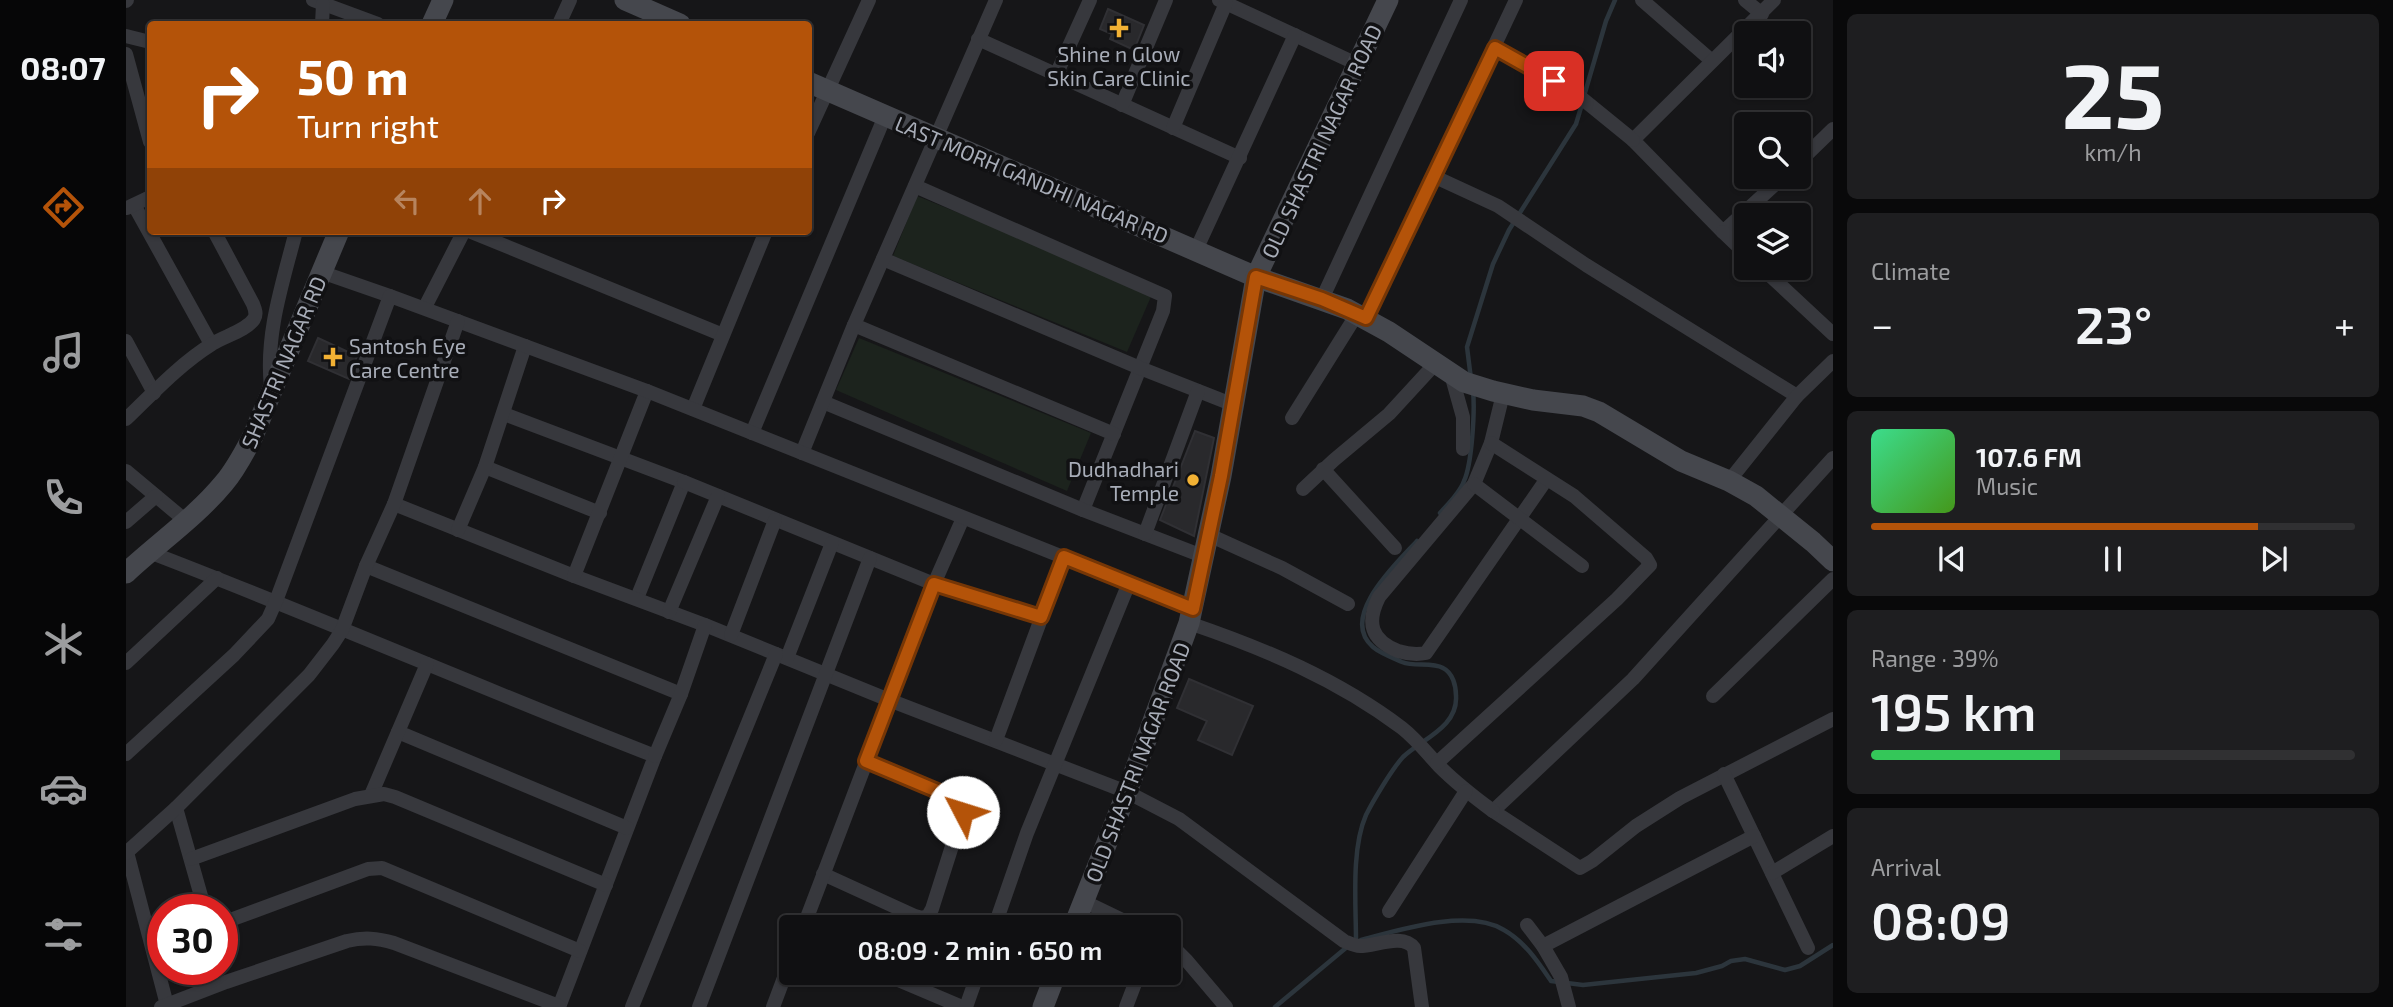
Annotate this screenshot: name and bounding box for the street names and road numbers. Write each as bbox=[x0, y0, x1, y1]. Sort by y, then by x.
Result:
street label: OLD SHASTRI NAGAR ROAD bbox=[1256, 20, 1386, 262]
street label: LAST MORH GANDHI NAGAR RD bbox=[892, 110, 1172, 248]
street label: SHASTRI NAGAR RD bbox=[235, 272, 331, 452]
street label: OLD SHASTRI NAGAR ROAD bbox=[1080, 638, 1194, 886]

